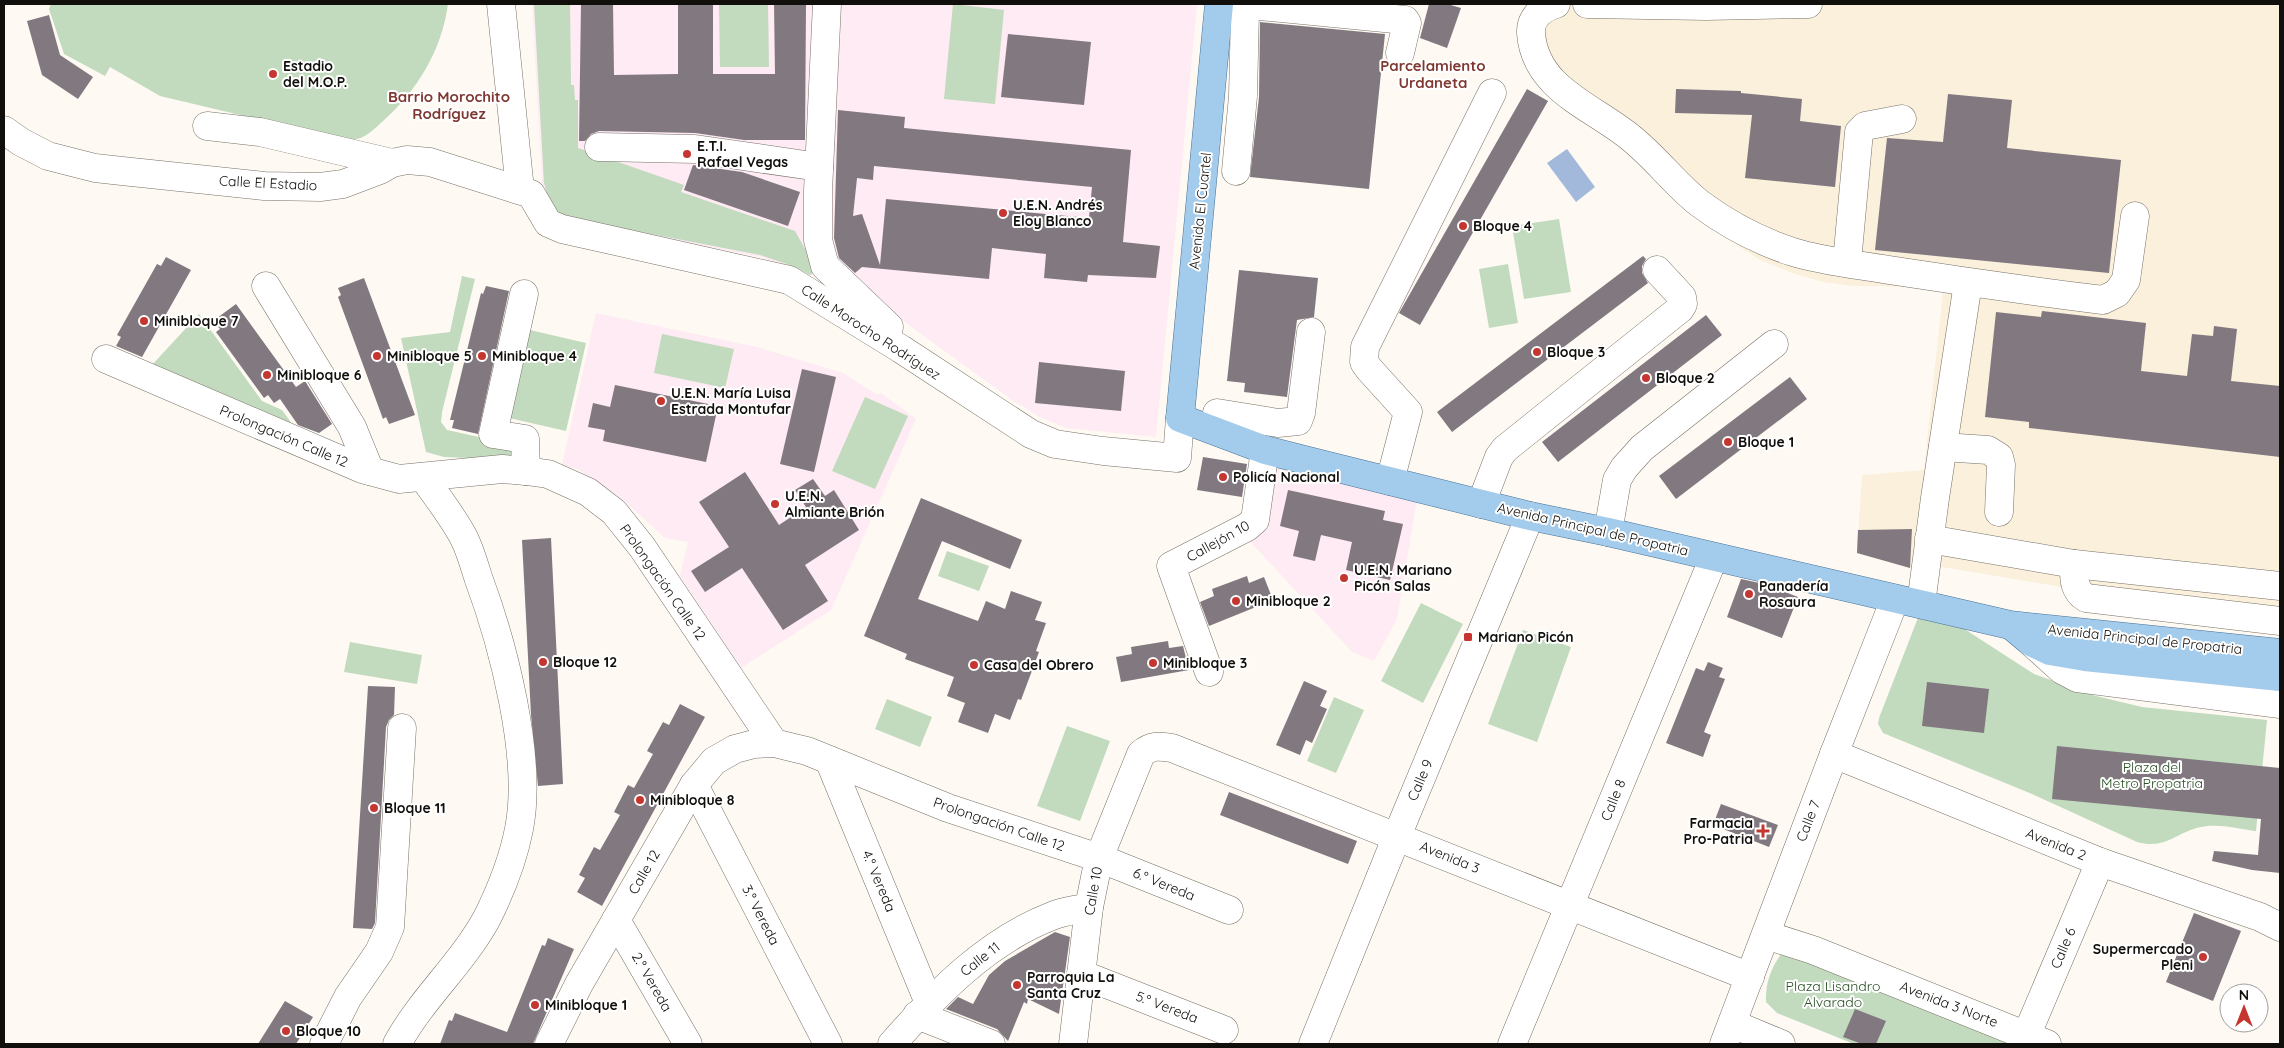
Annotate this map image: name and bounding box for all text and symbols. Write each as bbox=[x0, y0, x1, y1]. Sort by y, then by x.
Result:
district label: Parcelamiento Urdaneta bbox=[1380, 56, 1486, 92]
place label: Estadio del M.O.P. bbox=[283, 57, 347, 91]
marker: Estadio del M.O.P. bbox=[267, 68, 279, 80]
district label: Barrio Morochito Rodríguez bbox=[388, 87, 510, 123]
place label: E.T.I. Rafael Vegas bbox=[697, 137, 788, 171]
marker: E.T.I. Rafael Vegas bbox=[681, 148, 693, 160]
street label: Avenida El Cuartel bbox=[1185, 152, 1215, 270]
street label: Calle El Estadio bbox=[218, 171, 318, 195]
place label: U.E.N. Andrés Eloy Blanco bbox=[1013, 196, 1103, 230]
marker: U.E.N. Andrés Eloy Blanco bbox=[997, 207, 1009, 219]
place label: Bloque 4 bbox=[1473, 217, 1532, 235]
marker: Bloque 4 bbox=[1457, 220, 1469, 232]
street label: Calle Morocho Rodríguez bbox=[798, 280, 944, 384]
place label: Minibloque 7 bbox=[154, 312, 239, 330]
marker: Minibloque 7 bbox=[138, 315, 150, 327]
place label: Bloque 3 bbox=[1547, 343, 1605, 361]
marker: Bloque 3 bbox=[1531, 346, 1543, 358]
place label: Minibloque 5 bbox=[387, 347, 472, 365]
place label: Minibloque 4 bbox=[492, 347, 577, 365]
marker: Minibloque 5 bbox=[371, 350, 383, 362]
marker: Minibloque 4 bbox=[476, 350, 488, 362]
place label: Minibloque 6 bbox=[277, 366, 362, 384]
marker: Minibloque 6 bbox=[261, 369, 273, 381]
place label: Bloque 2 bbox=[1656, 369, 1715, 387]
marker: Bloque 2 bbox=[1640, 372, 1652, 384]
place label: U.E.N. María Luisa Estrada Montufar bbox=[671, 384, 791, 418]
marker: U.E.N. María Luisa Estrada Montufar bbox=[655, 395, 667, 407]
street label: Prolongación Calle 12 bbox=[217, 401, 351, 471]
place label: Bloque 1 bbox=[1738, 433, 1794, 451]
marker: Bloque 1 bbox=[1722, 436, 1734, 448]
place label: Policía Nacional bbox=[1233, 468, 1340, 486]
marker: Policía Nacional bbox=[1217, 471, 1229, 483]
place label: U.E.N. Almiante Brión bbox=[785, 487, 885, 521]
marker: U.E.N. Almiante Brión bbox=[769, 498, 781, 510]
street label: Avenida Principal de Propatria bbox=[1496, 498, 1690, 560]
street label: Callejón 10 bbox=[1183, 516, 1253, 566]
street label: Prolongación Calle 12 bbox=[616, 520, 710, 644]
place label: U.E.N. Mariano Picón Salas bbox=[1354, 561, 1452, 595]
marker: U.E.N. Mariano Picón Salas bbox=[1338, 572, 1350, 584]
place label: Panadería Rosaura bbox=[1759, 577, 1829, 611]
marker: Panadería Rosaura bbox=[1743, 588, 1755, 600]
place label: Minibloque 2 bbox=[1246, 592, 1331, 610]
marker: Minibloque 2 bbox=[1230, 595, 1242, 607]
street label: Avenida Principal de Propatria bbox=[2047, 620, 2243, 658]
place label: Mariano Picón bbox=[1478, 628, 1574, 646]
marker: Mariano Picón bbox=[1462, 631, 1474, 643]
place label: Bloque 12 bbox=[553, 653, 617, 671]
place label: Minibloque 3 bbox=[1163, 654, 1247, 672]
marker: Bloque 12 bbox=[537, 656, 549, 668]
place label: Casa del Obrero bbox=[984, 656, 1094, 674]
marker: Minibloque 3 bbox=[1147, 657, 1159, 669]
marker: Casa del Obrero bbox=[968, 659, 980, 671]
street label: Calle 9 bbox=[1403, 756, 1437, 804]
park label: Plaza del Metro Propatria bbox=[2101, 758, 2203, 792]
street label: Calle 8 bbox=[1597, 777, 1629, 823]
place label: Minibloque 8 bbox=[650, 791, 735, 809]
street label: Prolongación Calle 12 bbox=[931, 793, 1067, 855]
marker: Minibloque 8 bbox=[634, 794, 646, 806]
street label: Calle 7 bbox=[1792, 798, 1824, 844]
place label: Bloque 11 bbox=[384, 799, 446, 817]
marker: Bloque 11 bbox=[368, 802, 380, 814]
place label: Farmacia Pro-Patria bbox=[1683, 814, 1753, 848]
street label: Avenida 2 bbox=[2023, 824, 2089, 864]
marker: Farmacia Pro-Patria bbox=[1757, 825, 1769, 837]
street label: Avenida 3 bbox=[1417, 837, 1483, 877]
street label: Calle 12 bbox=[624, 846, 664, 898]
street label: 4.° Vereda bbox=[858, 847, 900, 915]
street label: 6.° Vereda bbox=[1130, 863, 1198, 905]
street label: Calle 10 bbox=[1080, 865, 1106, 917]
street label: 3.° Vereda bbox=[738, 882, 784, 948]
street label: Calle 6 bbox=[2046, 924, 2080, 971]
street label: Calle 11 bbox=[956, 938, 1004, 980]
place label: Supermercado Pleni bbox=[2093, 940, 2193, 974]
street label: 2.° Vereda bbox=[628, 949, 676, 1015]
marker: Supermercado Pleni bbox=[2197, 951, 2209, 963]
place label: Parroquia La Santa Cruz bbox=[1027, 968, 1114, 1002]
park label: Plaza Lisandro Alvarado bbox=[1786, 977, 1880, 1011]
street label: Avenida 3 Norte bbox=[1897, 977, 2001, 1031]
marker: Parroquia La Santa Cruz bbox=[1011, 979, 1023, 991]
north arrow bbox=[2219, 983, 2269, 1033]
text: N bbox=[2239, 986, 2249, 1004]
street label: 5.° Vereda bbox=[1133, 987, 1201, 1027]
place label: Minibloque 1 bbox=[545, 996, 627, 1014]
marker: Minibloque 1 bbox=[529, 999, 541, 1011]
place label: Bloque 10 bbox=[296, 1022, 361, 1040]
marker: Bloque 10 bbox=[280, 1025, 292, 1037]

